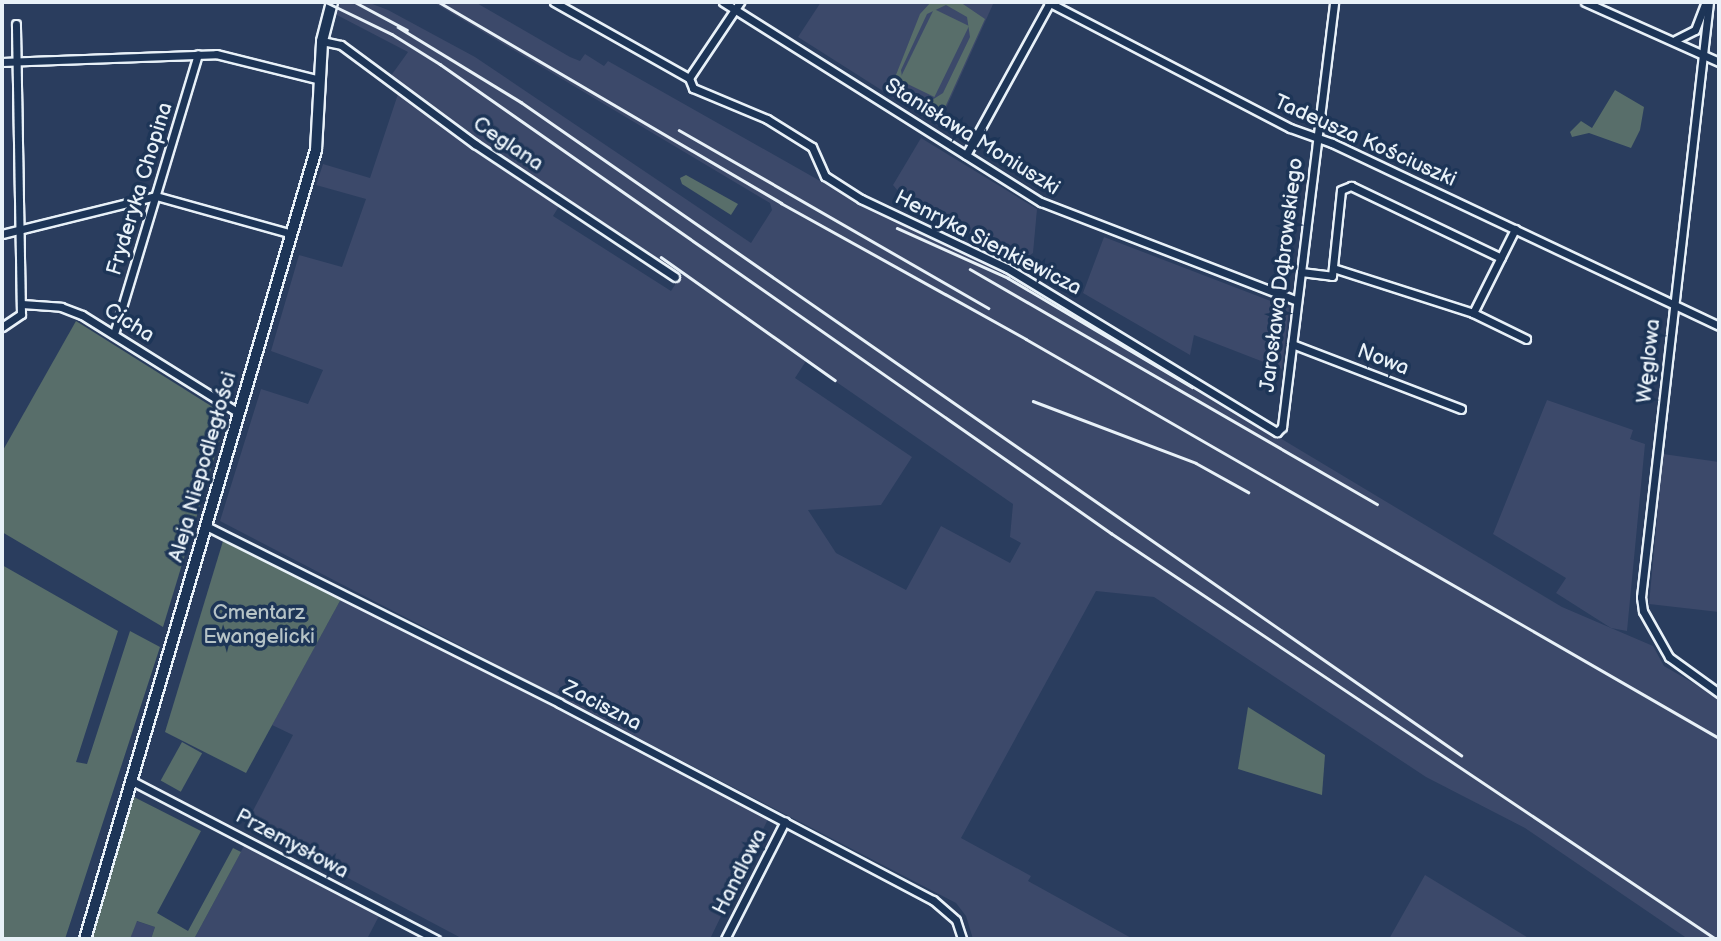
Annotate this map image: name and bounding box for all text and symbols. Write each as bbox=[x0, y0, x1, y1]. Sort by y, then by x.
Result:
street label: Stanisława Moniuszki bbox=[880, 73, 1064, 201]
street label: Tadeusza Kościuszki bbox=[1270, 90, 1460, 192]
street label: Fryderyka Chopina bbox=[102, 100, 178, 278]
street label: Ceglana bbox=[468, 111, 548, 177]
street label: Jarosława Dąbrowskiego bbox=[1255, 156, 1309, 394]
street label: Henryka Sienkiewicza bbox=[890, 185, 1086, 301]
street label: Cicha bbox=[99, 298, 159, 348]
street label: Węglowa bbox=[1632, 318, 1666, 404]
street label: Nowa bbox=[1354, 339, 1412, 381]
street label: Aleja Niepodległości bbox=[164, 369, 242, 565]
park label: Cmentarz Ewangelicki bbox=[203, 600, 315, 650]
street label: Zaciszna bbox=[558, 675, 646, 737]
street label: Przemysłowa bbox=[231, 804, 353, 884]
street label: Handlowa bbox=[708, 825, 772, 919]

